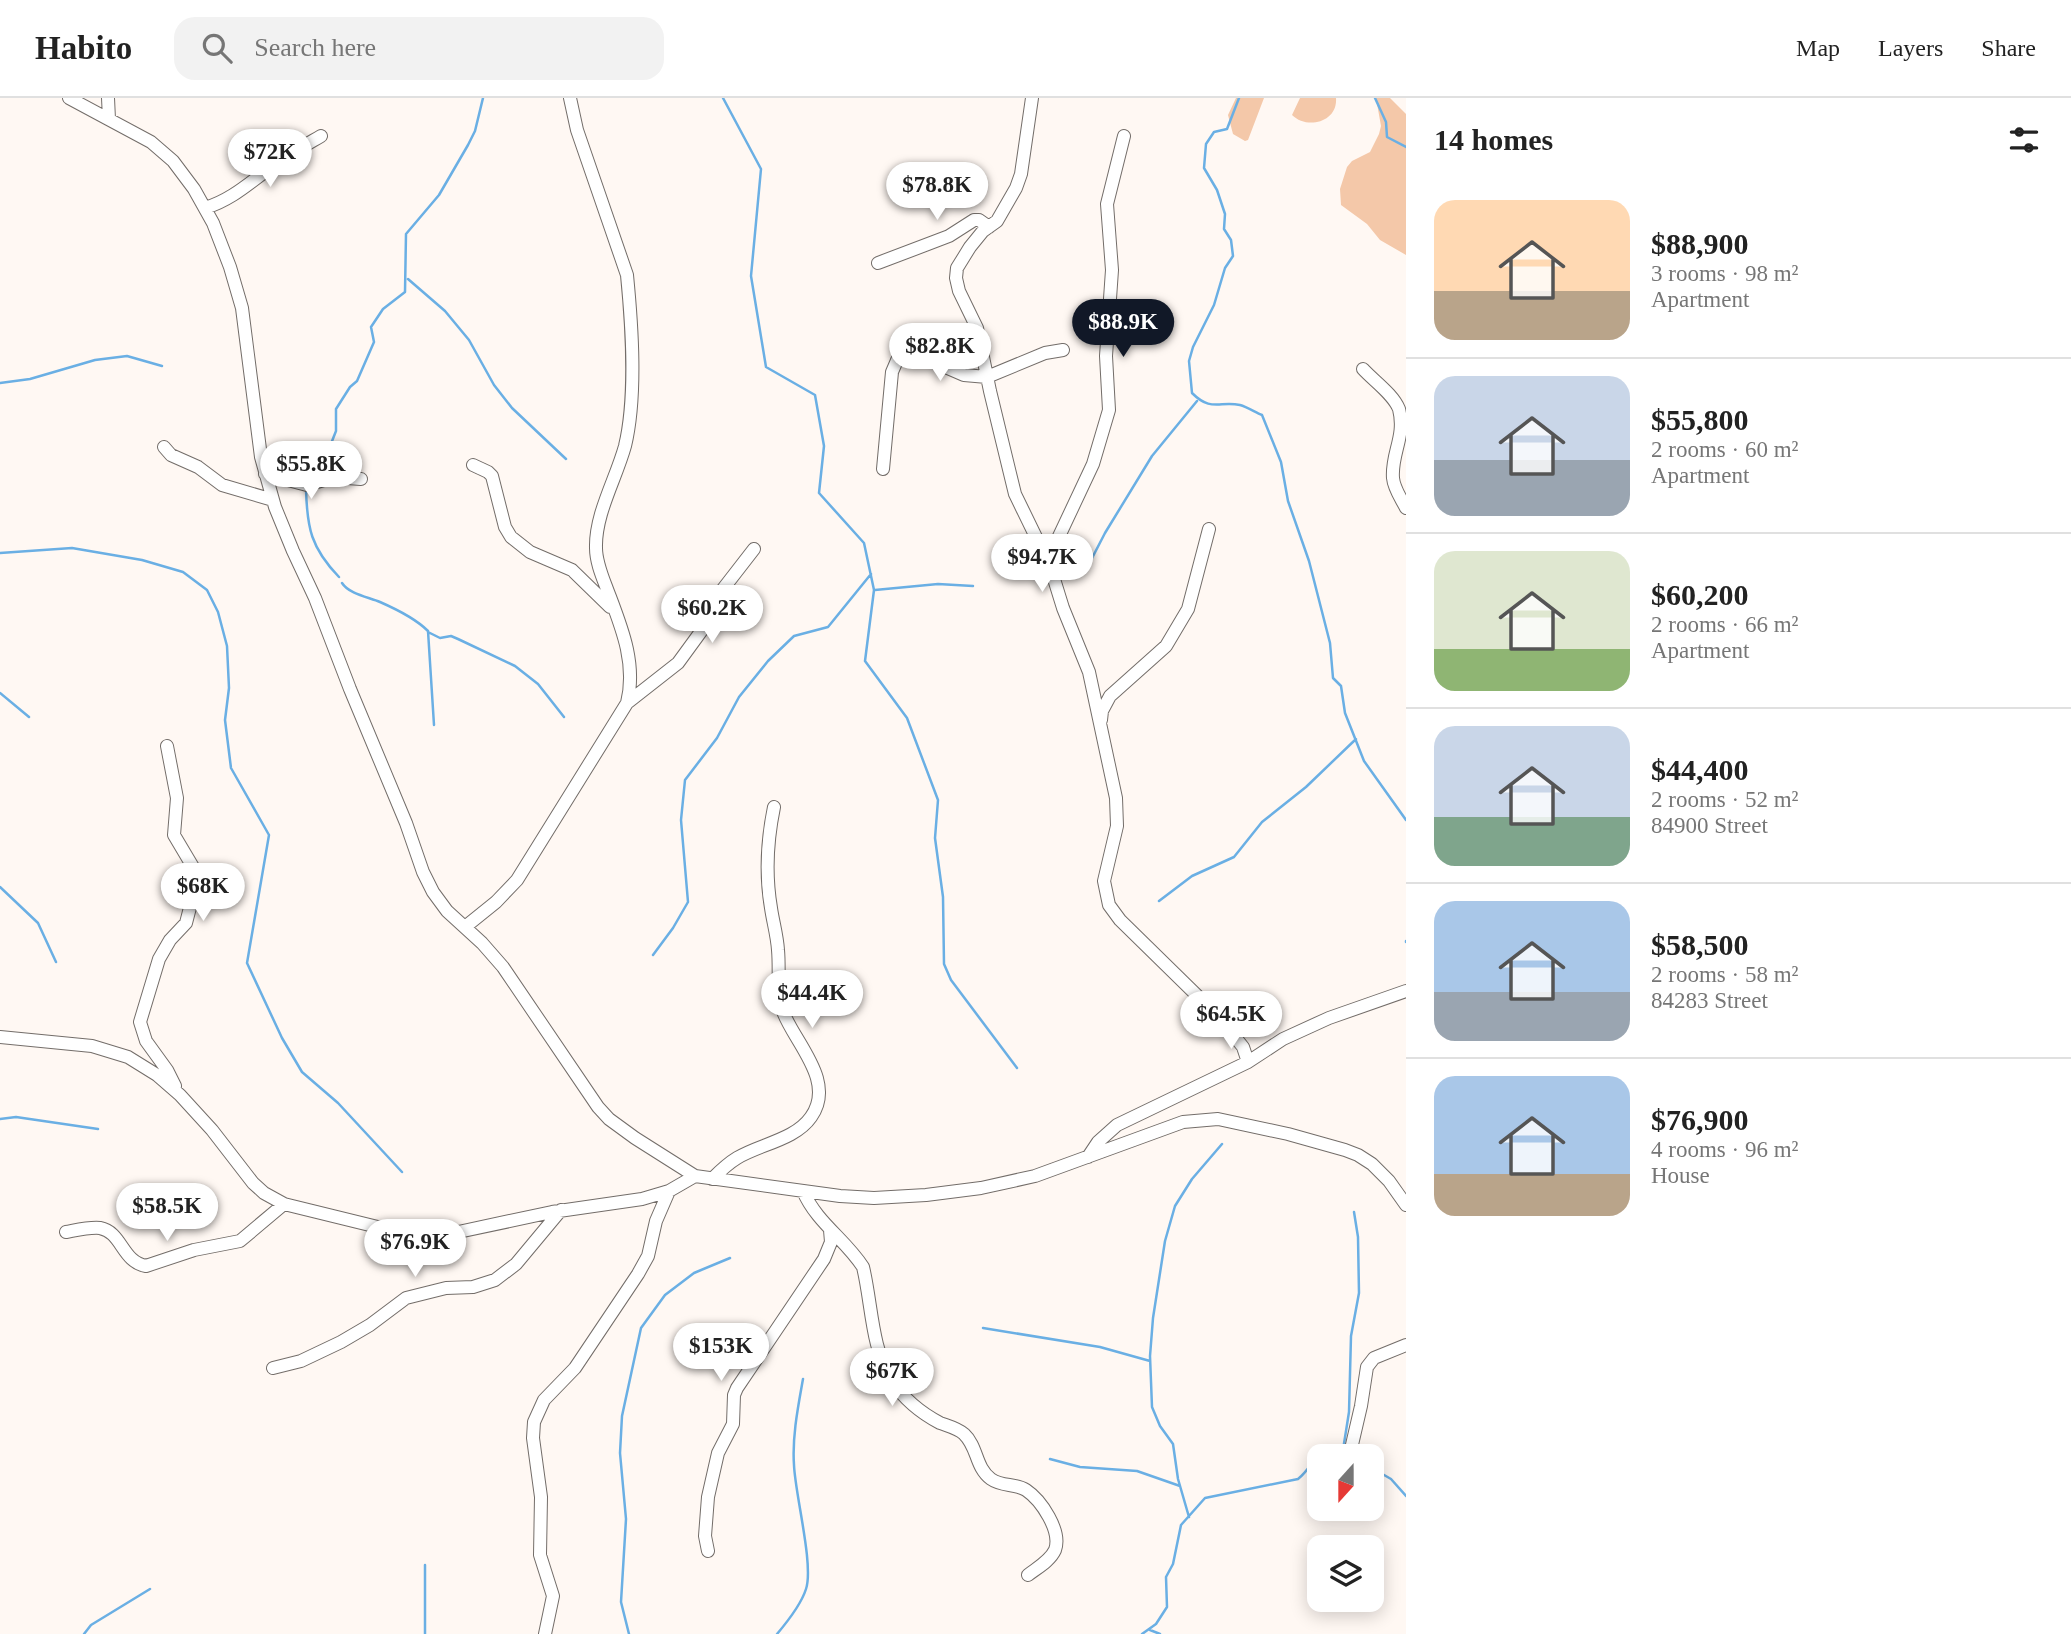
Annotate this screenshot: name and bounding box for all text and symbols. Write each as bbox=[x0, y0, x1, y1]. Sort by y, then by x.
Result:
search box bbox=[174, 17, 664, 80]
icon: search bbox=[198, 29, 236, 67]
text: Habito bbox=[35, 30, 132, 66]
text: Search here bbox=[254, 33, 376, 62]
text: Map bbox=[1796, 35, 1840, 61]
text: Layers bbox=[1878, 35, 1943, 61]
text: Share bbox=[1981, 35, 2036, 61]
icon: filters bbox=[2005, 121, 2043, 159]
text: 14 homes bbox=[1434, 123, 1553, 156]
pin: $72K bbox=[229, 130, 311, 189]
text: $72K bbox=[244, 139, 296, 164]
pin: $78.8K bbox=[880, 162, 994, 222]
text: $78.8K bbox=[902, 172, 972, 197]
text: $88,900 bbox=[1651, 227, 1749, 260]
icon: home bbox=[1490, 228, 1574, 312]
text: 3 rooms · 98 m² bbox=[1651, 261, 1798, 286]
text: Apartment bbox=[1651, 287, 1749, 312]
pin: $88.9K bbox=[1066, 300, 1180, 359]
text: $88.9K bbox=[1088, 309, 1158, 334]
pin: $82.8K bbox=[883, 324, 997, 383]
text: $82.8K bbox=[905, 333, 975, 358]
text: $55,800 bbox=[1651, 403, 1749, 436]
icon: home bbox=[1490, 404, 1574, 488]
text: 2 rooms · 60 m² bbox=[1651, 437, 1798, 462]
pin: $55.8K bbox=[254, 442, 368, 501]
text: $55.8K bbox=[276, 451, 346, 476]
text: Apartment bbox=[1651, 463, 1749, 488]
pin: $94.7K bbox=[985, 534, 1099, 594]
text: $94.7K bbox=[1007, 544, 1077, 569]
text: $60,200 bbox=[1651, 578, 1749, 611]
icon: home bbox=[1490, 579, 1574, 663]
pin: $60.2K bbox=[655, 586, 769, 645]
text: $60.2K bbox=[677, 595, 747, 620]
text: 2 rooms · 66 m² bbox=[1651, 612, 1798, 637]
text: Apartment bbox=[1651, 638, 1749, 663]
text: $44,400 bbox=[1651, 753, 1749, 786]
icon: home bbox=[1490, 754, 1574, 838]
text: 2 rooms · 52 m² bbox=[1651, 787, 1798, 812]
text: 84900 Street bbox=[1651, 813, 1768, 838]
pin: $68K bbox=[162, 864, 244, 923]
text: $68K bbox=[177, 873, 229, 898]
text: $58,500 bbox=[1651, 928, 1749, 961]
icon: home bbox=[1490, 929, 1574, 1013]
text: 2 rooms · 58 m² bbox=[1651, 962, 1798, 987]
pin: $44.4K bbox=[755, 970, 869, 1030]
text: $44.4K bbox=[777, 980, 847, 1005]
text: 84283 Street bbox=[1651, 988, 1768, 1013]
pin: $64.5K bbox=[1174, 992, 1288, 1051]
text: $64.5K bbox=[1196, 1001, 1266, 1026]
text: $76,900 bbox=[1651, 1103, 1749, 1136]
icon: home bbox=[1490, 1104, 1574, 1188]
text: 4 rooms · 96 m² bbox=[1651, 1137, 1798, 1162]
text: House bbox=[1651, 1163, 1710, 1188]
pin: $58.5K bbox=[110, 1184, 224, 1243]
text: $58.5K bbox=[132, 1193, 202, 1218]
pin: $76.9K bbox=[358, 1220, 472, 1279]
text: $76.9K bbox=[380, 1229, 450, 1254]
pin: $153K bbox=[672, 1324, 770, 1383]
text: $153K bbox=[689, 1333, 753, 1358]
pin: $67K bbox=[851, 1348, 933, 1408]
text: $67K bbox=[866, 1358, 918, 1383]
north arrow bbox=[1307, 1444, 1384, 1521]
map controls bbox=[1307, 1444, 1384, 1612]
button: layers bbox=[1307, 1535, 1384, 1612]

